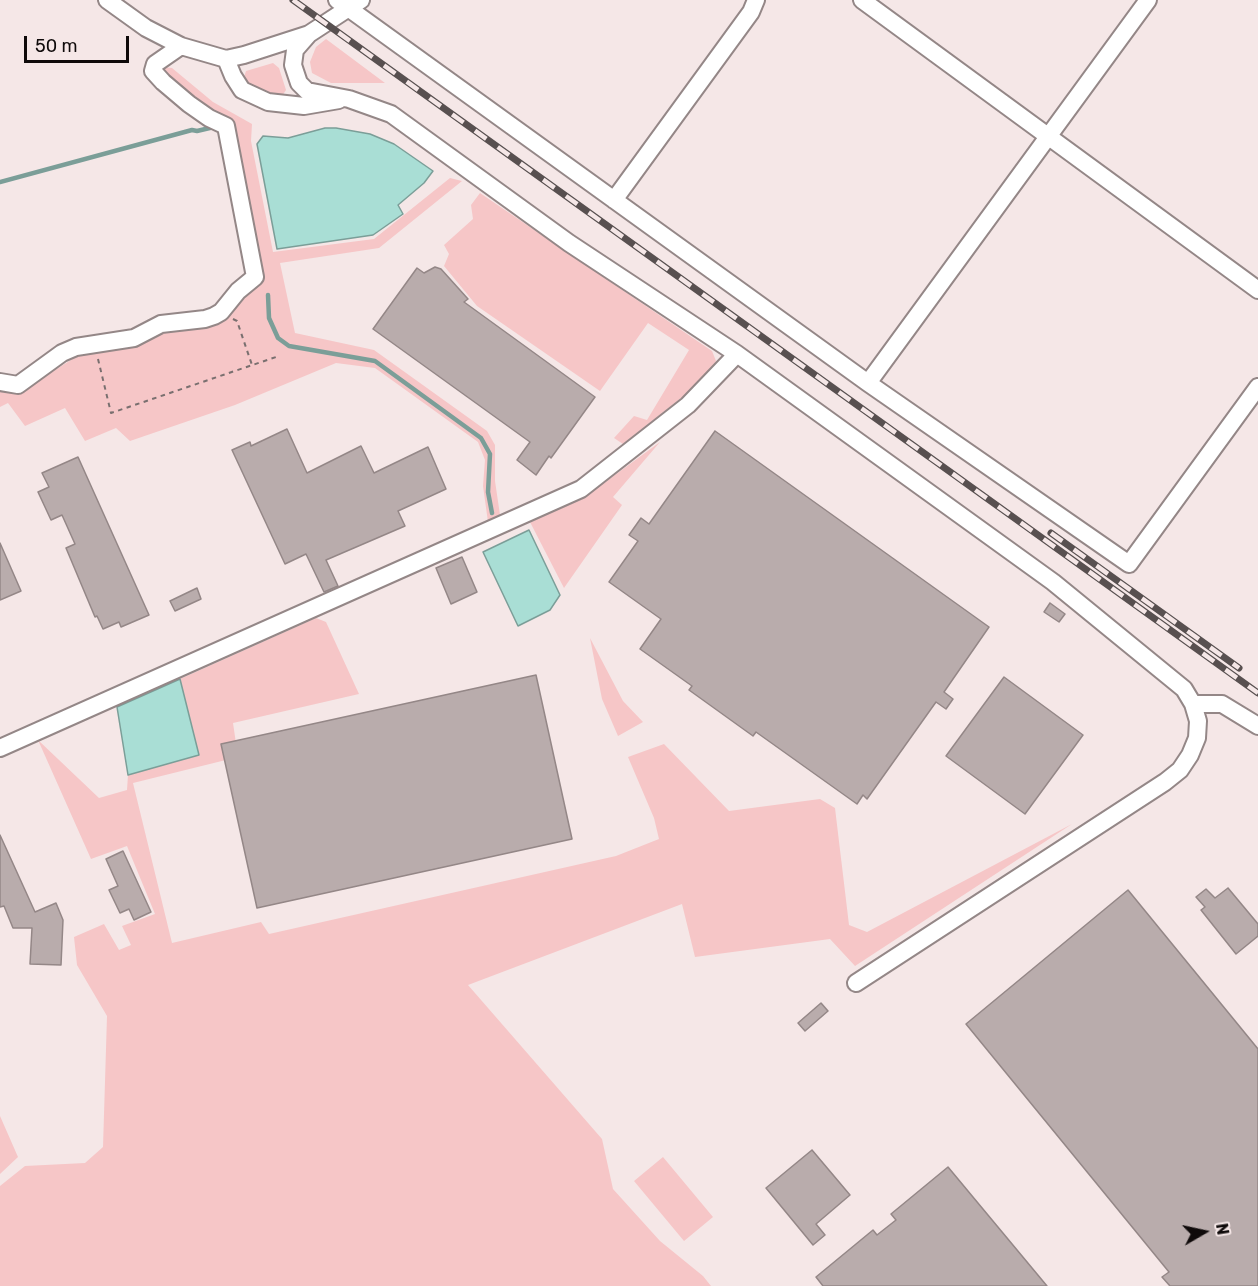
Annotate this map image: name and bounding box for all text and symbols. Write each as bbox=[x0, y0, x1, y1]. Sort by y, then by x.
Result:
scale bar bbox=[27, 24, 132, 62]
text: 50 m bbox=[35, 35, 78, 57]
north arrow bbox=[1174, 1202, 1234, 1262]
text: N bbox=[1212, 1222, 1233, 1236]

